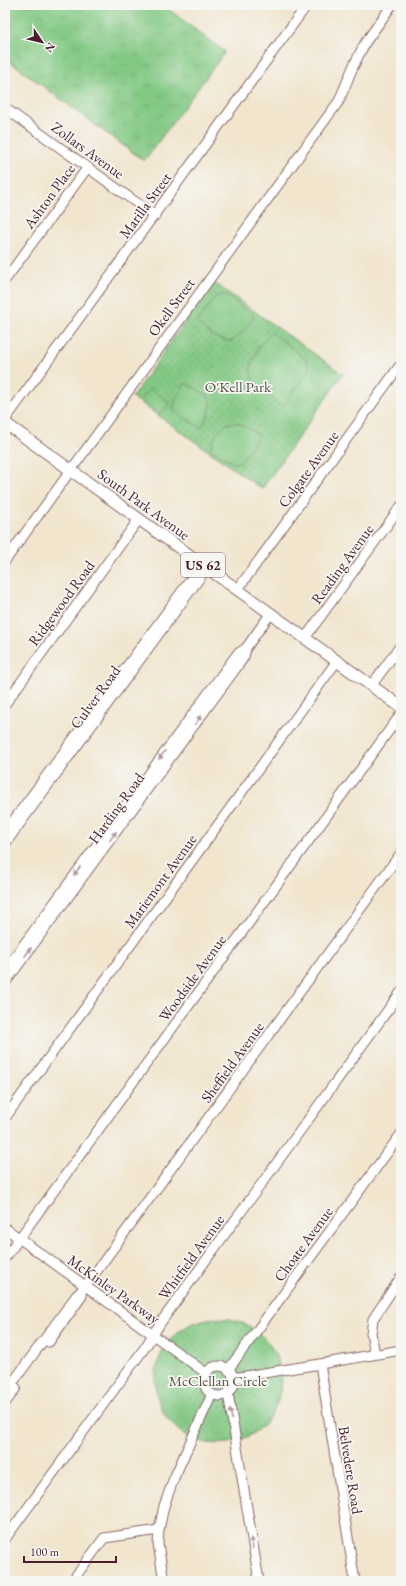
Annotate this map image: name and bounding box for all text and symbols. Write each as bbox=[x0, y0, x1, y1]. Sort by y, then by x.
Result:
north arrow bbox=[22, 22, 62, 62]
text: N bbox=[42, 40, 58, 55]
street label: Zollars Avenue bbox=[48, 117, 128, 183]
street label: Ashton Place bbox=[19, 160, 79, 233]
street label: Marilla Street bbox=[115, 168, 175, 242]
street label: Okell Street bbox=[143, 274, 199, 340]
park label: O'Kell Park bbox=[205, 377, 272, 396]
street label: Colgate Avenue bbox=[274, 427, 342, 511]
street label: South Park Avenue bbox=[94, 464, 194, 544]
street label: Reading Avenue bbox=[307, 520, 377, 608]
road number: US 62 bbox=[181, 553, 225, 577]
street label: Ridgewood Road bbox=[24, 556, 99, 649]
street label: Culver Road bbox=[66, 661, 125, 732]
one-way arrow bbox=[194, 714, 202, 725]
one-way arrow bbox=[158, 750, 166, 760]
street label: Harding Road bbox=[84, 768, 148, 847]
street label: Mariemont Avenue bbox=[120, 830, 201, 932]
one-way arrow bbox=[109, 831, 117, 841]
one-way arrow bbox=[73, 866, 81, 877]
street label: Woodside Avenue bbox=[154, 931, 230, 1025]
one-way arrow bbox=[24, 947, 32, 957]
street label: Sheffield Avenue bbox=[196, 1018, 268, 1106]
street label: Choate Avenue bbox=[269, 1203, 337, 1285]
street label: Whitfield Avenue bbox=[154, 1211, 228, 1303]
street label: McKinley Parkway bbox=[64, 1250, 164, 1328]
park label: McClellan Circle bbox=[169, 1371, 267, 1390]
one-way arrow bbox=[228, 1408, 234, 1420]
street label: Belvedere Road bbox=[335, 1425, 367, 1516]
one-way arrow bbox=[249, 1536, 255, 1549]
scale bar bbox=[24, 1538, 116, 1564]
text: 100 m bbox=[30, 1544, 60, 1560]

